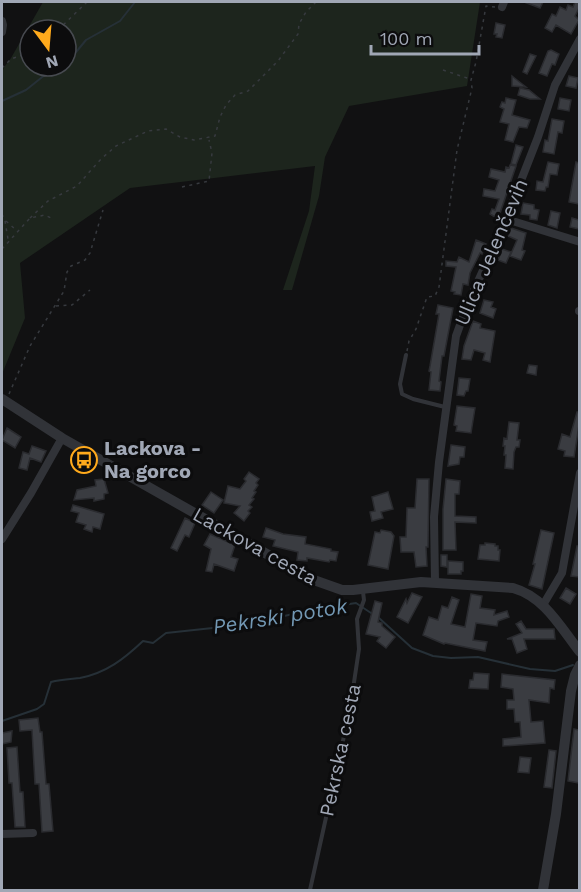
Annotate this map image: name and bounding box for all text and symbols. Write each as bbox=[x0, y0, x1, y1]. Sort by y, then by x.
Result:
north arrow bbox=[18, 18, 78, 78]
scale bar bbox=[371, 18, 479, 56]
text: 100 m bbox=[380, 28, 433, 49]
text: N bbox=[44, 51, 60, 73]
street label: Ulica Jelenčevih bbox=[449, 175, 533, 329]
place label: Lackova - Na gorco bbox=[104, 436, 201, 483]
bus stop icon: Lackova - Na gorco bbox=[69, 445, 99, 475]
street label: Lackova cesta bbox=[189, 502, 321, 590]
water label: Pekrski potok bbox=[211, 593, 350, 639]
street label: Pekrska cesta bbox=[314, 681, 366, 819]

